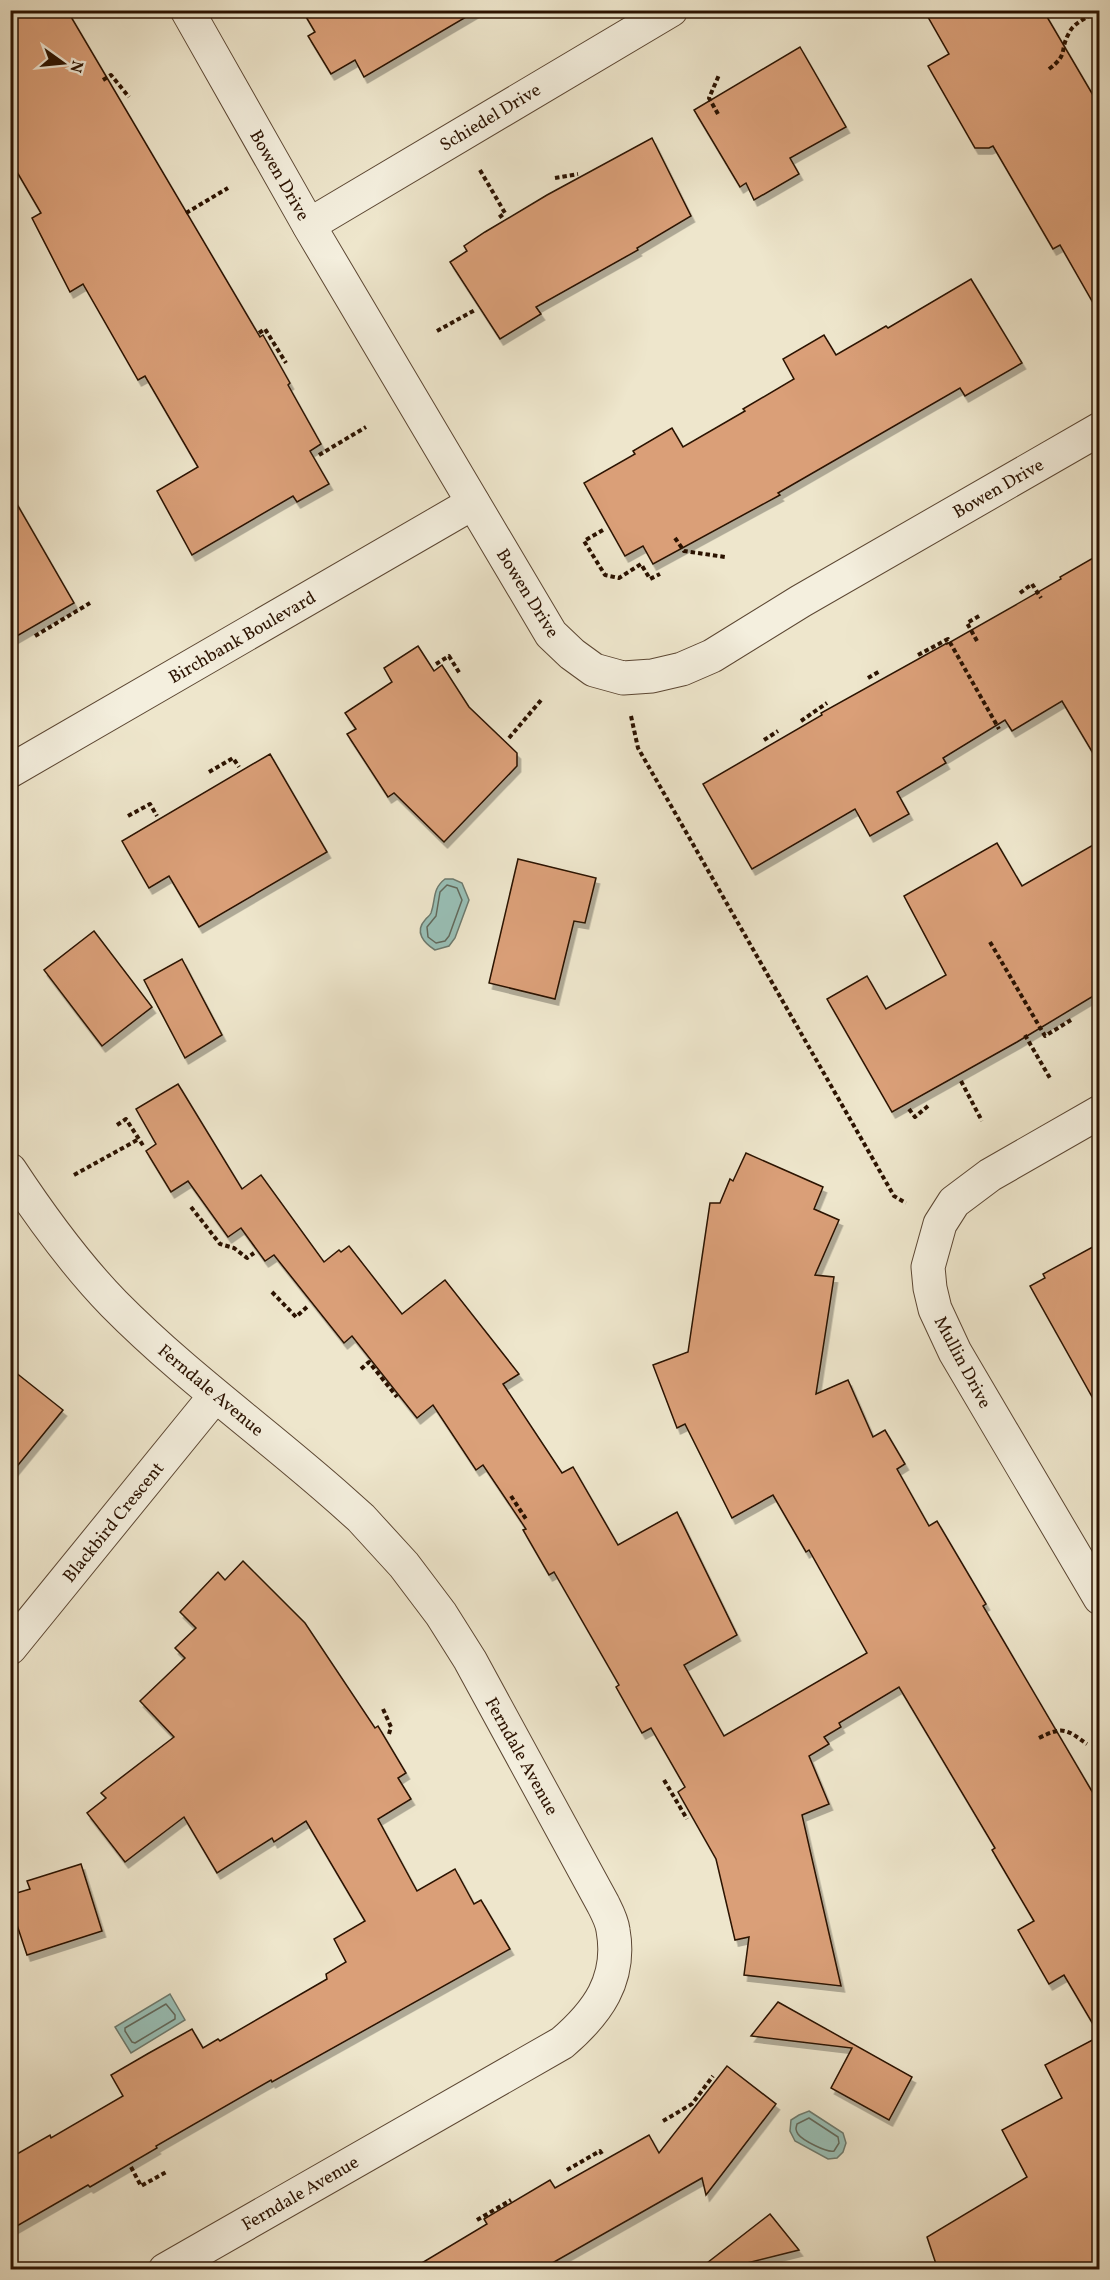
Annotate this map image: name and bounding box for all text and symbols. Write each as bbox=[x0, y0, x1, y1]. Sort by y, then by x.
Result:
north arrow bbox=[33, 33, 93, 93]
text: N bbox=[63, 58, 88, 75]
street label: Schiedel Drive bbox=[436, 78, 546, 158]
street label: Bowen Drive bbox=[243, 126, 315, 226]
street label: Bowen Drive bbox=[949, 453, 1049, 525]
street label: Bowen Drive bbox=[489, 544, 564, 643]
street label: Birchbank Boulevard bbox=[164, 586, 321, 691]
street label: Mullin Drive bbox=[927, 1312, 996, 1413]
street label: Ferndale Avenue bbox=[152, 1339, 268, 1443]
street label: Blackbird Crescent bbox=[58, 1457, 171, 1589]
street label: Ferndale Avenue bbox=[478, 1693, 564, 1820]
street label: Ferndale Avenue bbox=[238, 2151, 364, 2238]

